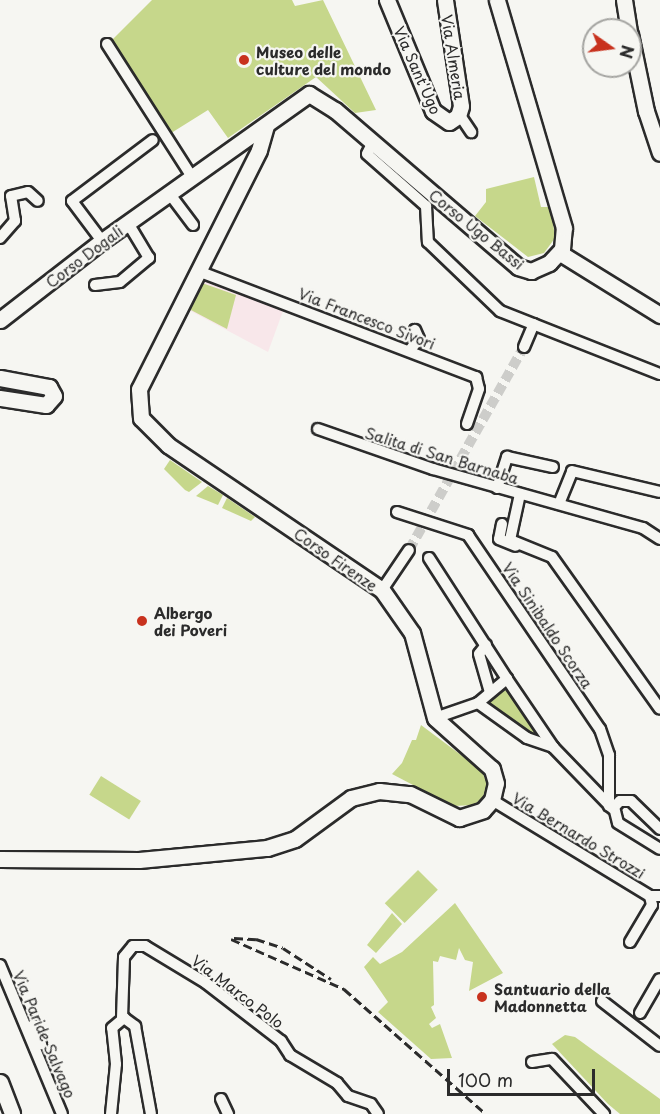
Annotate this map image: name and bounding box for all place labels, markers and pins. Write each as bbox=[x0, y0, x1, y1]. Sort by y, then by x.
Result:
place label: Museo delle culture del mondo bbox=[256, 42, 391, 77]
marker: Museo delle culture del mondo bbox=[237, 53, 251, 67]
place label: Albergo dei Poveri bbox=[154, 603, 227, 638]
marker: Albergo dei Poveri bbox=[135, 614, 149, 628]
place label: Santuario della Madonnetta bbox=[494, 979, 611, 1014]
marker: Santuario della Madonnetta bbox=[475, 990, 489, 1004]

